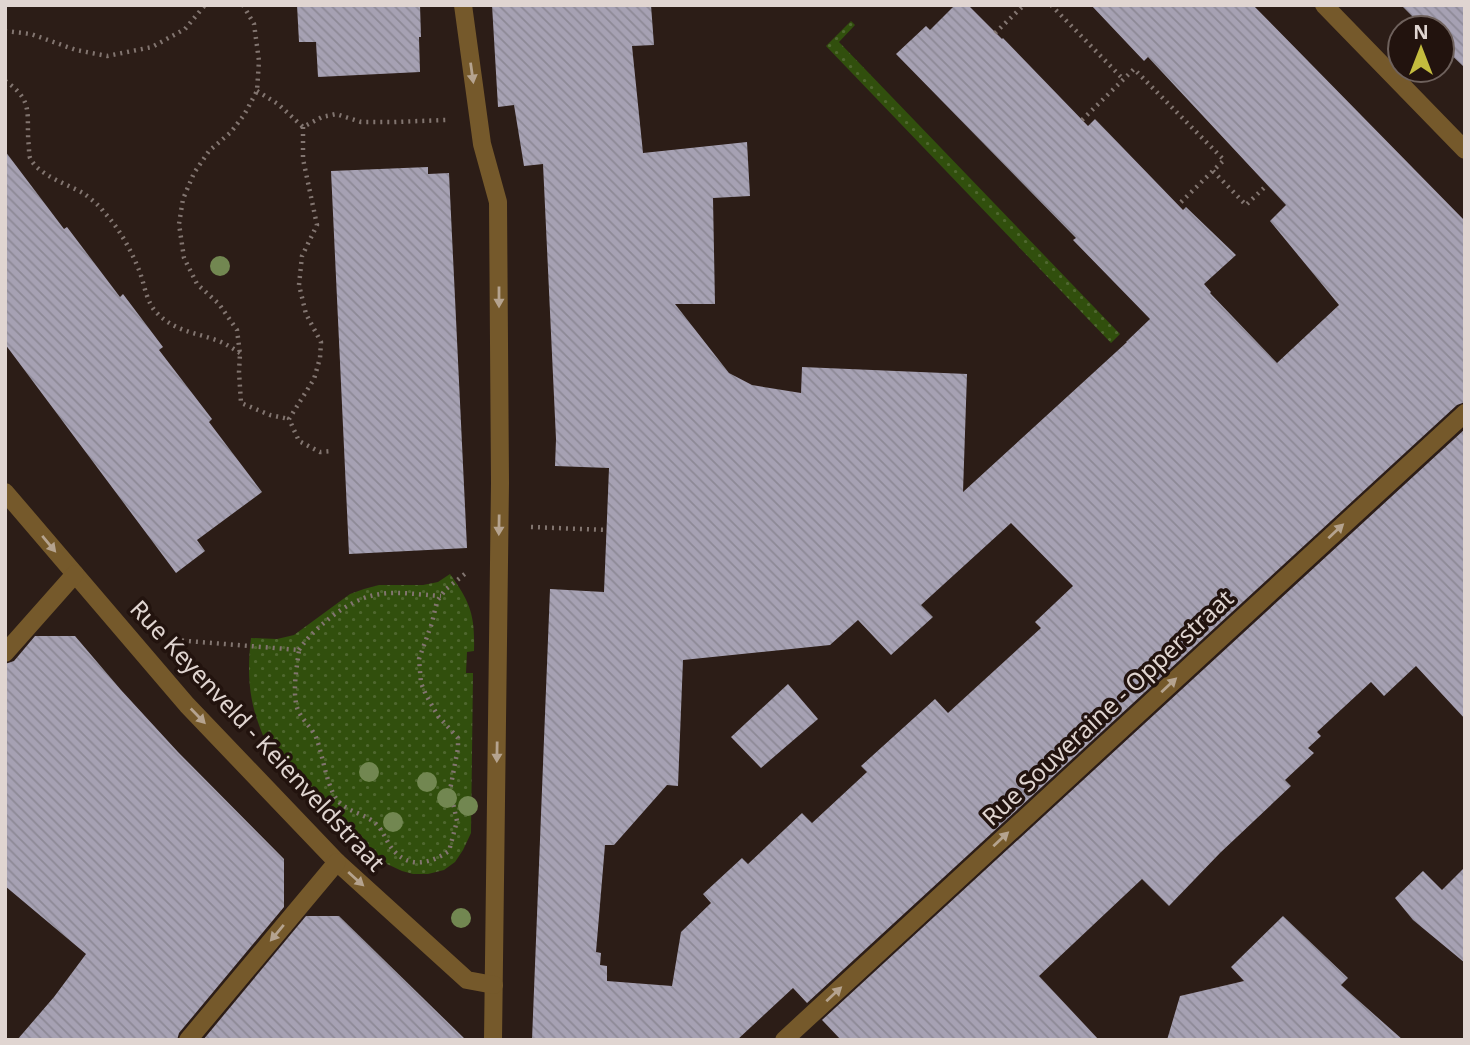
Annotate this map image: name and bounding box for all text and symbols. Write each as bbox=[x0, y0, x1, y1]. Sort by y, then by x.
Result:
north arrow bbox=[1386, 14, 1456, 84]
text: N bbox=[1413, 19, 1429, 45]
one-way arrow bbox=[467, 62, 478, 84]
one-way arrow bbox=[493, 287, 505, 309]
one-way arrow bbox=[494, 514, 505, 536]
one-way arrow bbox=[1327, 524, 1344, 540]
one-way arrow bbox=[41, 535, 57, 553]
street label: Rue Souveraine - Opperstraat bbox=[974, 581, 1240, 832]
street label: Rue Keyenveld - Keienveldstraat bbox=[123, 592, 393, 878]
one-way arrow bbox=[1160, 678, 1177, 694]
one-way arrow bbox=[190, 707, 206, 724]
one-way arrow bbox=[491, 742, 503, 764]
one-way arrow bbox=[992, 832, 1009, 848]
one-way arrow bbox=[347, 871, 364, 887]
one-way arrow bbox=[270, 924, 285, 941]
one-way arrow bbox=[825, 986, 842, 1002]

